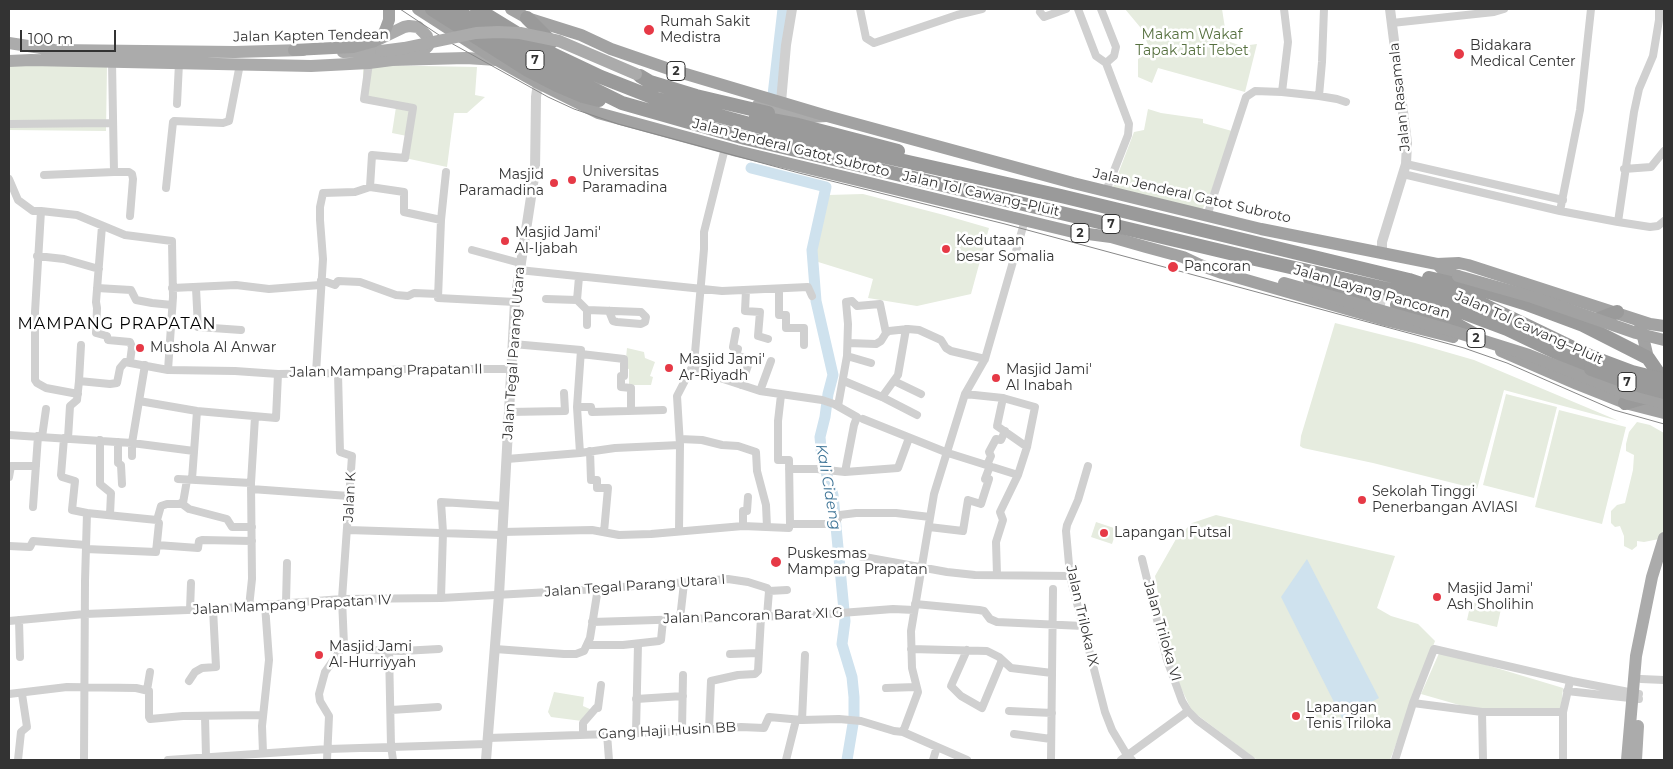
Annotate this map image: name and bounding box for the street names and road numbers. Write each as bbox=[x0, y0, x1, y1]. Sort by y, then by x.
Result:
street label: Jalan Kapten Tendean bbox=[233, 26, 389, 46]
street label: Jalan Rasamala bbox=[1386, 42, 1414, 152]
road number: 7 bbox=[526, 50, 544, 70]
road number: 2 bbox=[667, 61, 685, 80]
street label: Jalan Jenderal Gatot Subroto bbox=[691, 115, 891, 181]
street label: Jalan Jenderal Gatot Subroto bbox=[1091, 165, 1293, 227]
street label: Jalan Tol Cawang–Pluit bbox=[901, 168, 1061, 220]
road number: 7 bbox=[1102, 214, 1120, 233]
road number: 2 bbox=[1071, 224, 1089, 242]
street label: Jalan Layang Pancoran bbox=[1292, 262, 1452, 322]
street label: Jalan Tegal Parang Utara bbox=[500, 266, 528, 440]
street label: Jalan Tol Cawang–Pluit bbox=[1452, 288, 1606, 368]
road number: 2 bbox=[1467, 328, 1485, 348]
street label: Jalan Mampang Prapatan II bbox=[289, 361, 483, 381]
road number: 7 bbox=[1618, 372, 1636, 392]
street label: Jalan K bbox=[340, 471, 360, 523]
street label: Jalan Triloka IX bbox=[1062, 564, 1102, 668]
street label: Jalan Tegal Parang Utara I bbox=[544, 571, 726, 601]
street label: Jalan Triloka VI bbox=[1140, 579, 1184, 683]
street label: Jalan Mampang Prapatan IV bbox=[192, 591, 392, 619]
street label: Jalan Pancoran Barat XI G bbox=[663, 604, 843, 628]
street label: Gang Haji Husin BB bbox=[597, 719, 737, 743]

